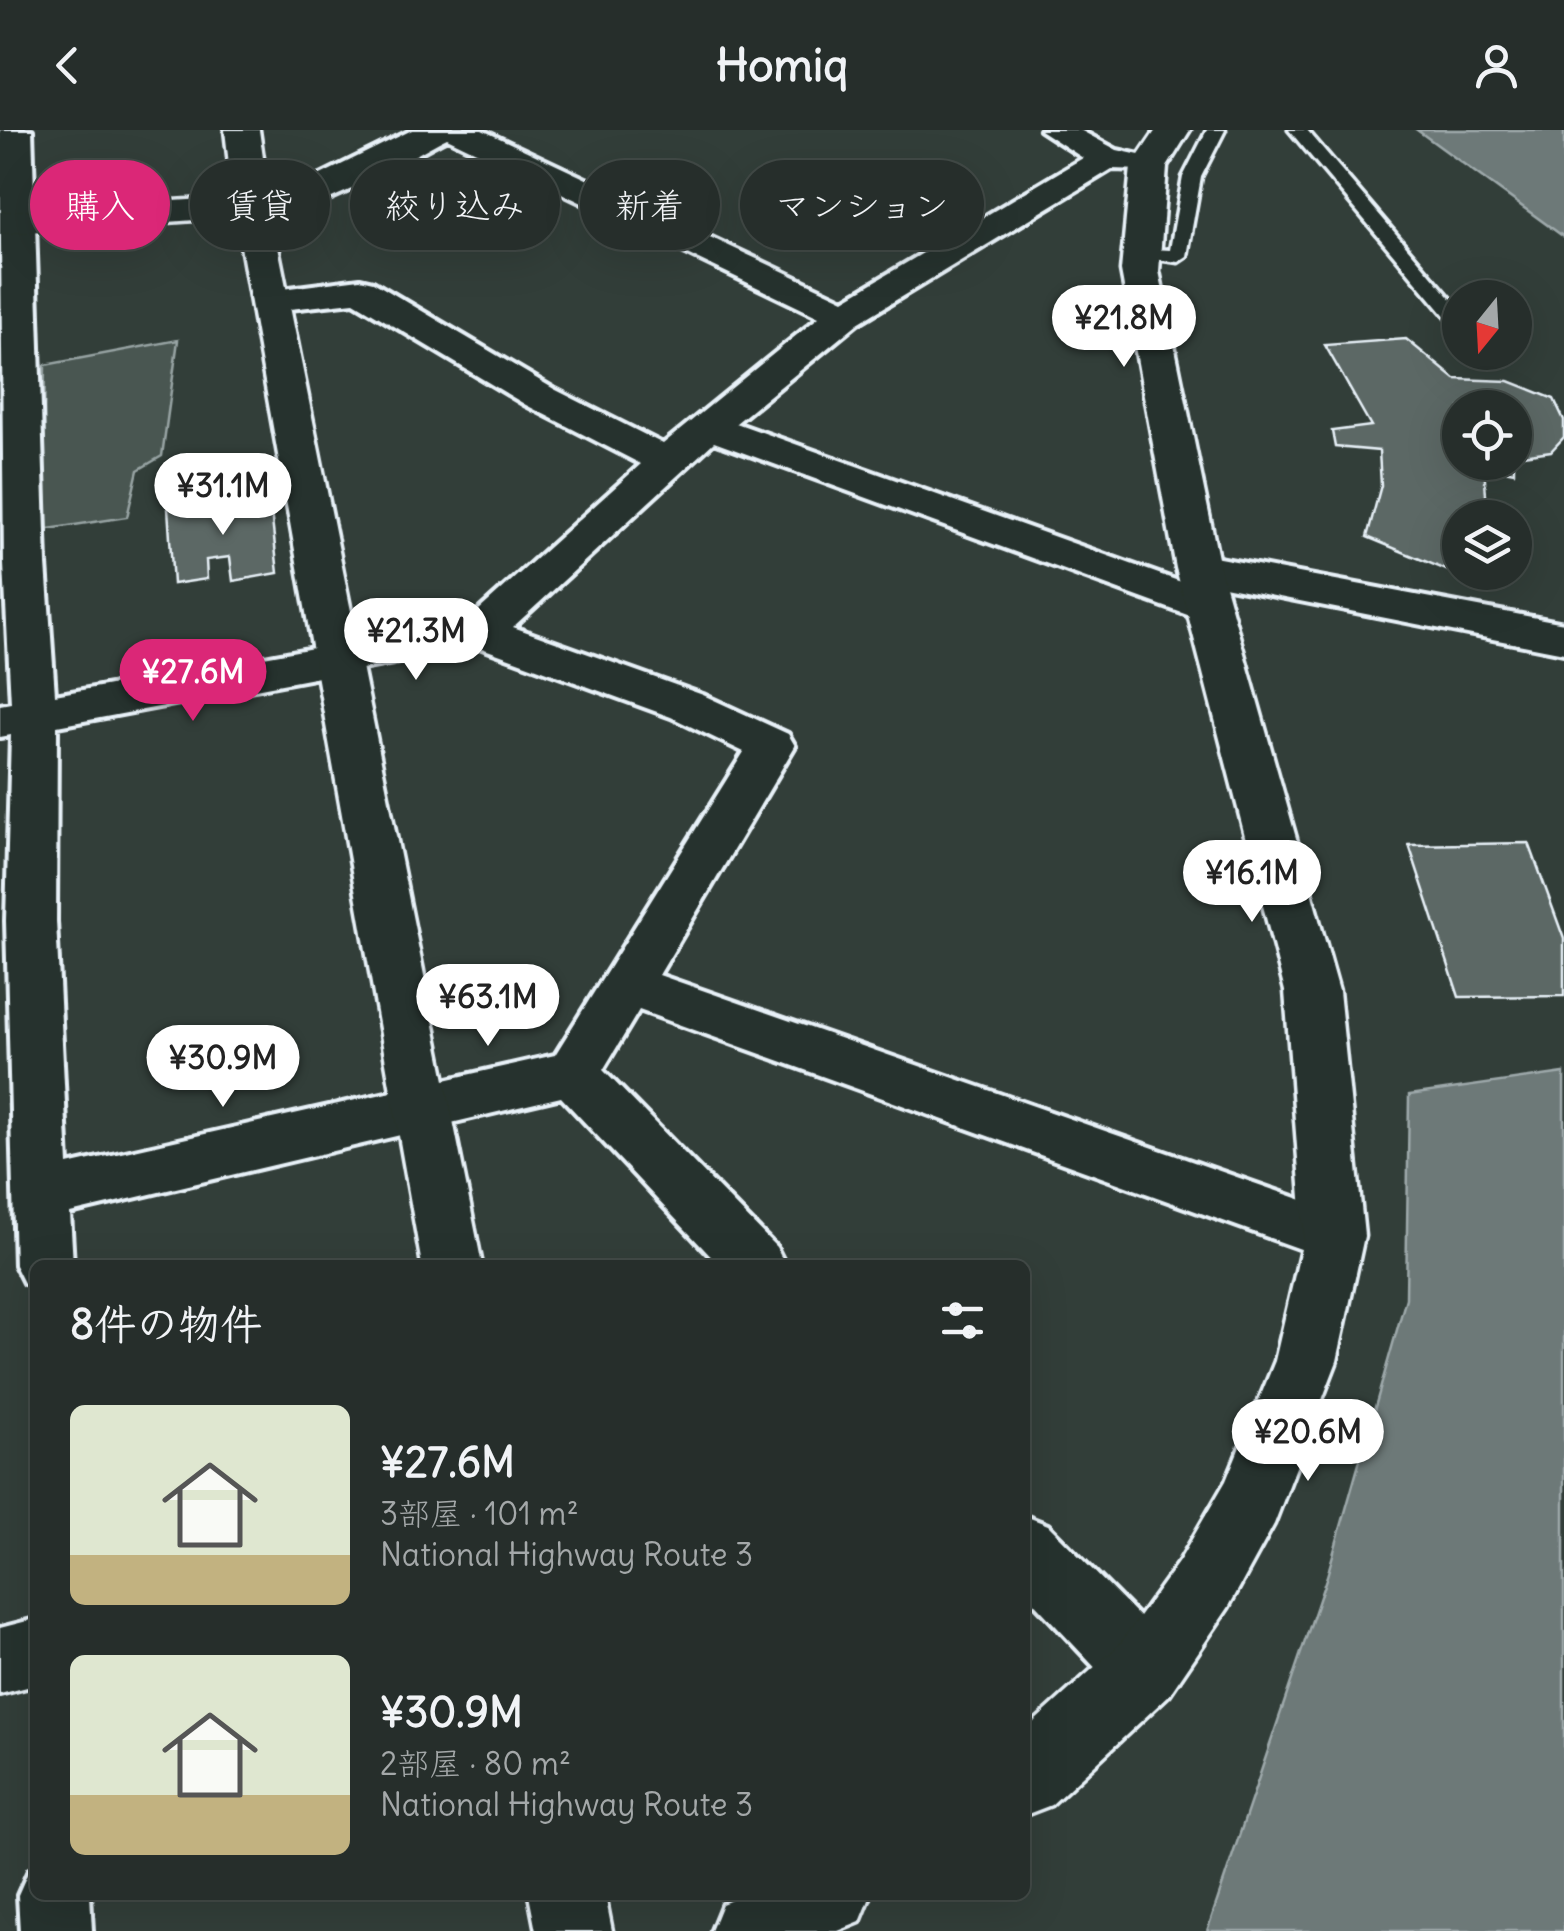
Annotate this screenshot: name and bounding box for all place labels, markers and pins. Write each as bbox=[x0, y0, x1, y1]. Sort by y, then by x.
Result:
pin: ¥21.8M bbox=[1043, 285, 1205, 370]
pin: ¥31.1M bbox=[142, 453, 304, 538]
pin: ¥21.3M bbox=[335, 598, 497, 683]
pin: ¥27.6M bbox=[112, 639, 274, 724]
pin: ¥16.1M bbox=[1171, 840, 1333, 925]
pin: ¥63.1M bbox=[407, 964, 569, 1049]
pin: ¥30.9M bbox=[142, 1025, 304, 1110]
pin: ¥20.6M bbox=[1227, 1399, 1389, 1484]

